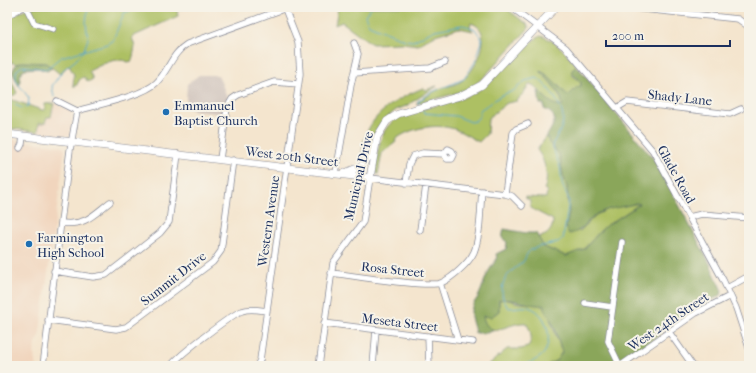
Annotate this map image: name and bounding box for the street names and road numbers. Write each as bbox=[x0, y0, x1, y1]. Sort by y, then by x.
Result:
street label: Shady Lane bbox=[647, 87, 713, 108]
street label: Municipal Drive bbox=[341, 129, 376, 222]
street label: West 20th Street bbox=[244, 143, 340, 170]
street label: Glade Road bbox=[654, 143, 699, 207]
street label: Western Avenue bbox=[255, 174, 282, 269]
street label: Summit Drive bbox=[138, 248, 209, 308]
street label: Rosa Street bbox=[360, 259, 426, 280]
street label: West 24th Street bbox=[624, 289, 712, 354]
street label: Meseta Street bbox=[361, 310, 439, 335]

